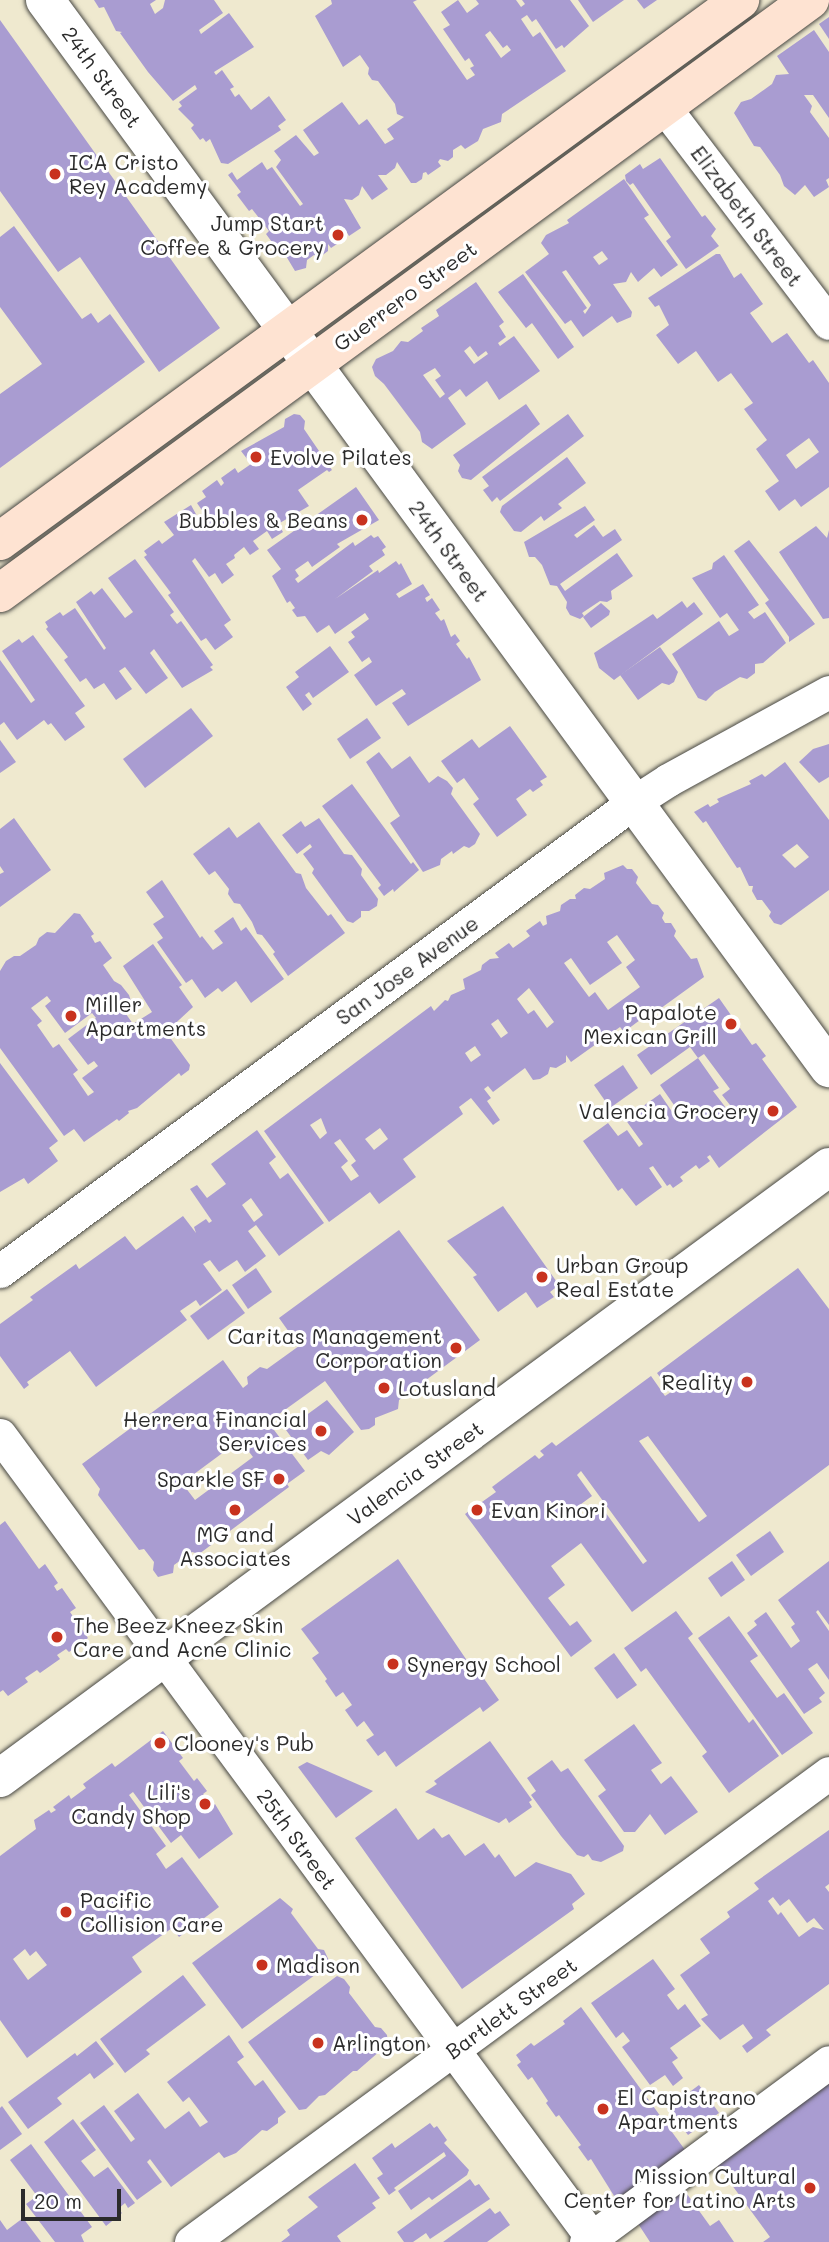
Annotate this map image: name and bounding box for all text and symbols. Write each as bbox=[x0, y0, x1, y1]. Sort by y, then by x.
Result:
street label: 24th Street bbox=[57, 22, 147, 132]
street label: Elizabeth Street bbox=[686, 141, 808, 291]
place label: ICA Cristo Rey Academy bbox=[69, 149, 207, 199]
marker: ICA Cristo Rey Academy bbox=[47, 166, 63, 182]
place label: Jump Start Coffee & Grocery bbox=[140, 210, 324, 260]
marker: Jump Start Coffee & Grocery bbox=[330, 227, 346, 243]
street label: Guerrero Street bbox=[329, 236, 481, 356]
place label: Evolve Pilates bbox=[270, 444, 412, 470]
marker: Evolve Pilates bbox=[248, 449, 264, 465]
street label: 24th Street bbox=[404, 496, 494, 606]
place label: Bubbles & Beans bbox=[179, 507, 348, 533]
marker: Bubbles & Beans bbox=[354, 512, 370, 528]
street label: San Jose Avenue bbox=[331, 910, 483, 1030]
place label: Miller Apartments bbox=[85, 991, 206, 1041]
place label: Papalote Mexican Grill bbox=[583, 999, 717, 1049]
marker: Miller Apartments bbox=[63, 1008, 79, 1024]
marker: Papalote Mexican Grill bbox=[723, 1016, 739, 1032]
place label: Valencia Grocery bbox=[579, 1098, 759, 1124]
marker: Valencia Grocery bbox=[765, 1103, 781, 1119]
place label: Urban Group Real Estate bbox=[556, 1252, 688, 1302]
marker: Urban Group Real Estate bbox=[534, 1269, 550, 1285]
place label: Caritas Management Corporation bbox=[227, 1323, 442, 1373]
marker: Caritas Management Corporation bbox=[448, 1340, 464, 1356]
place label: Reality bbox=[662, 1369, 733, 1395]
marker: Reality bbox=[739, 1374, 755, 1390]
place label: Lotusland bbox=[398, 1375, 496, 1401]
marker: Lotusland bbox=[376, 1380, 392, 1396]
place label: Herrera Financial Services bbox=[123, 1406, 307, 1456]
street label: Valencia Street bbox=[342, 1415, 488, 1531]
marker: Herrera Financial Services bbox=[313, 1423, 329, 1439]
place label: Sparkle SF bbox=[157, 1466, 265, 1492]
marker: Sparkle SF bbox=[271, 1471, 287, 1487]
place label: Evan Kinori bbox=[491, 1497, 606, 1523]
marker: MG and Associates bbox=[227, 1502, 243, 1518]
marker: Evan Kinori bbox=[469, 1502, 485, 1518]
place label: MG and Associates bbox=[179, 1521, 291, 1571]
place label: The Beez Kneez Skin Care and Acne Clinic bbox=[73, 1612, 291, 1662]
marker: The Beez Kneez Skin Care and Acne Clinic bbox=[47, 1627, 67, 1647]
place label: Synergy School bbox=[407, 1651, 561, 1677]
marker: Synergy School bbox=[385, 1656, 401, 1672]
place label: Clooney's Pub bbox=[174, 1730, 314, 1756]
marker: Clooney's Pub bbox=[152, 1735, 168, 1751]
place label: Lili's Candy Shop bbox=[71, 1779, 191, 1829]
street label: 25th Street bbox=[252, 1784, 342, 1894]
marker: Lili's Candy Shop bbox=[197, 1796, 213, 1812]
place label: Pacific Collision Care bbox=[80, 1887, 223, 1937]
marker: Pacific Collision Care bbox=[58, 1904, 74, 1920]
place label: Madison bbox=[276, 1952, 360, 1978]
street label: Bartlett Street bbox=[440, 1952, 582, 2064]
marker: Madison bbox=[254, 1957, 270, 1973]
place label: Arlington bbox=[332, 2030, 426, 2056]
marker: Arlington bbox=[310, 2035, 326, 2051]
place label: El Capistrano Apartments bbox=[617, 2084, 756, 2134]
marker: El Capistrano Apartments bbox=[595, 2101, 611, 2117]
place label: Mission Cultural Center for Latino Arts bbox=[564, 2163, 796, 2213]
scale bar bbox=[24, 2176, 124, 2220]
marker: Mission Cultural Center for Latino Arts bbox=[802, 2180, 818, 2196]
text: 20 m bbox=[34, 2187, 82, 2214]

